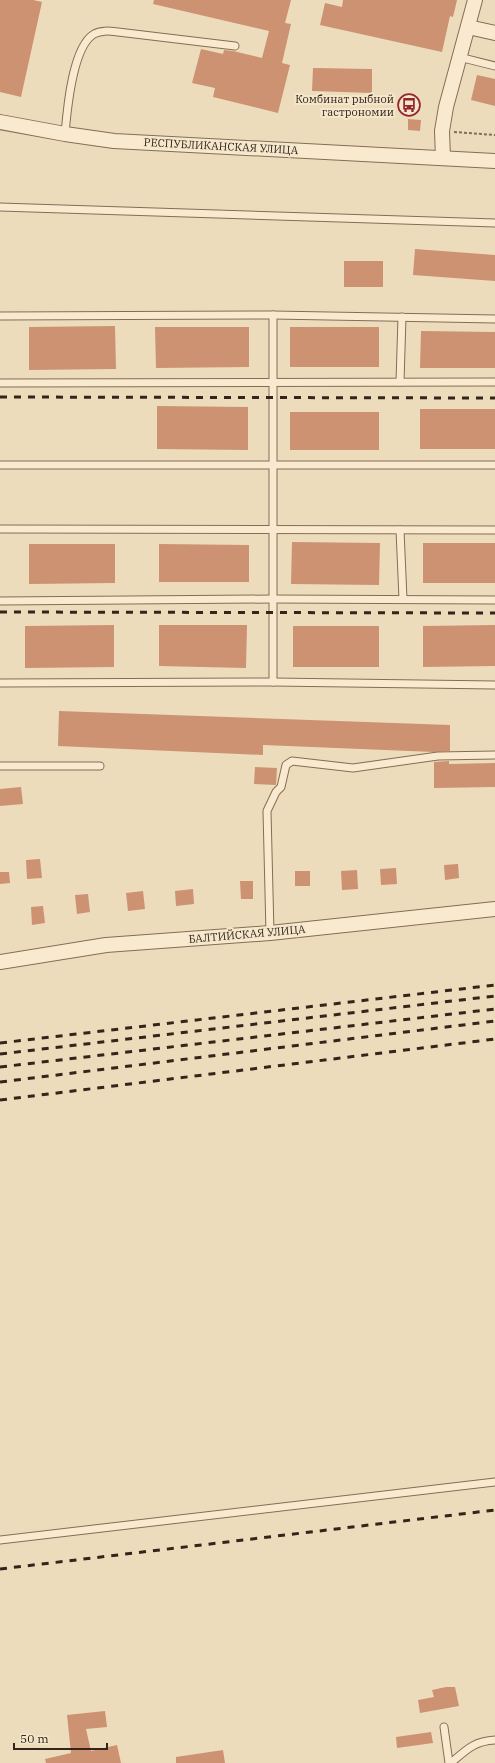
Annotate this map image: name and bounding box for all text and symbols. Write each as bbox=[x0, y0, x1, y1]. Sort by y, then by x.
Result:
place label: Комбинат рыбной гастрономии bbox=[295, 92, 394, 119]
bus stop icon: Комбинат рыбной гастрономии bbox=[396, 92, 422, 118]
street label: РЕСПУБЛИКАНСКАЯ УЛИЦА bbox=[143, 135, 299, 157]
street label: БАЛТИЙСКАЯ УЛИЦА bbox=[188, 922, 307, 946]
scale bar bbox=[14, 1725, 107, 1751]
text: 50 m bbox=[20, 1731, 49, 1746]

